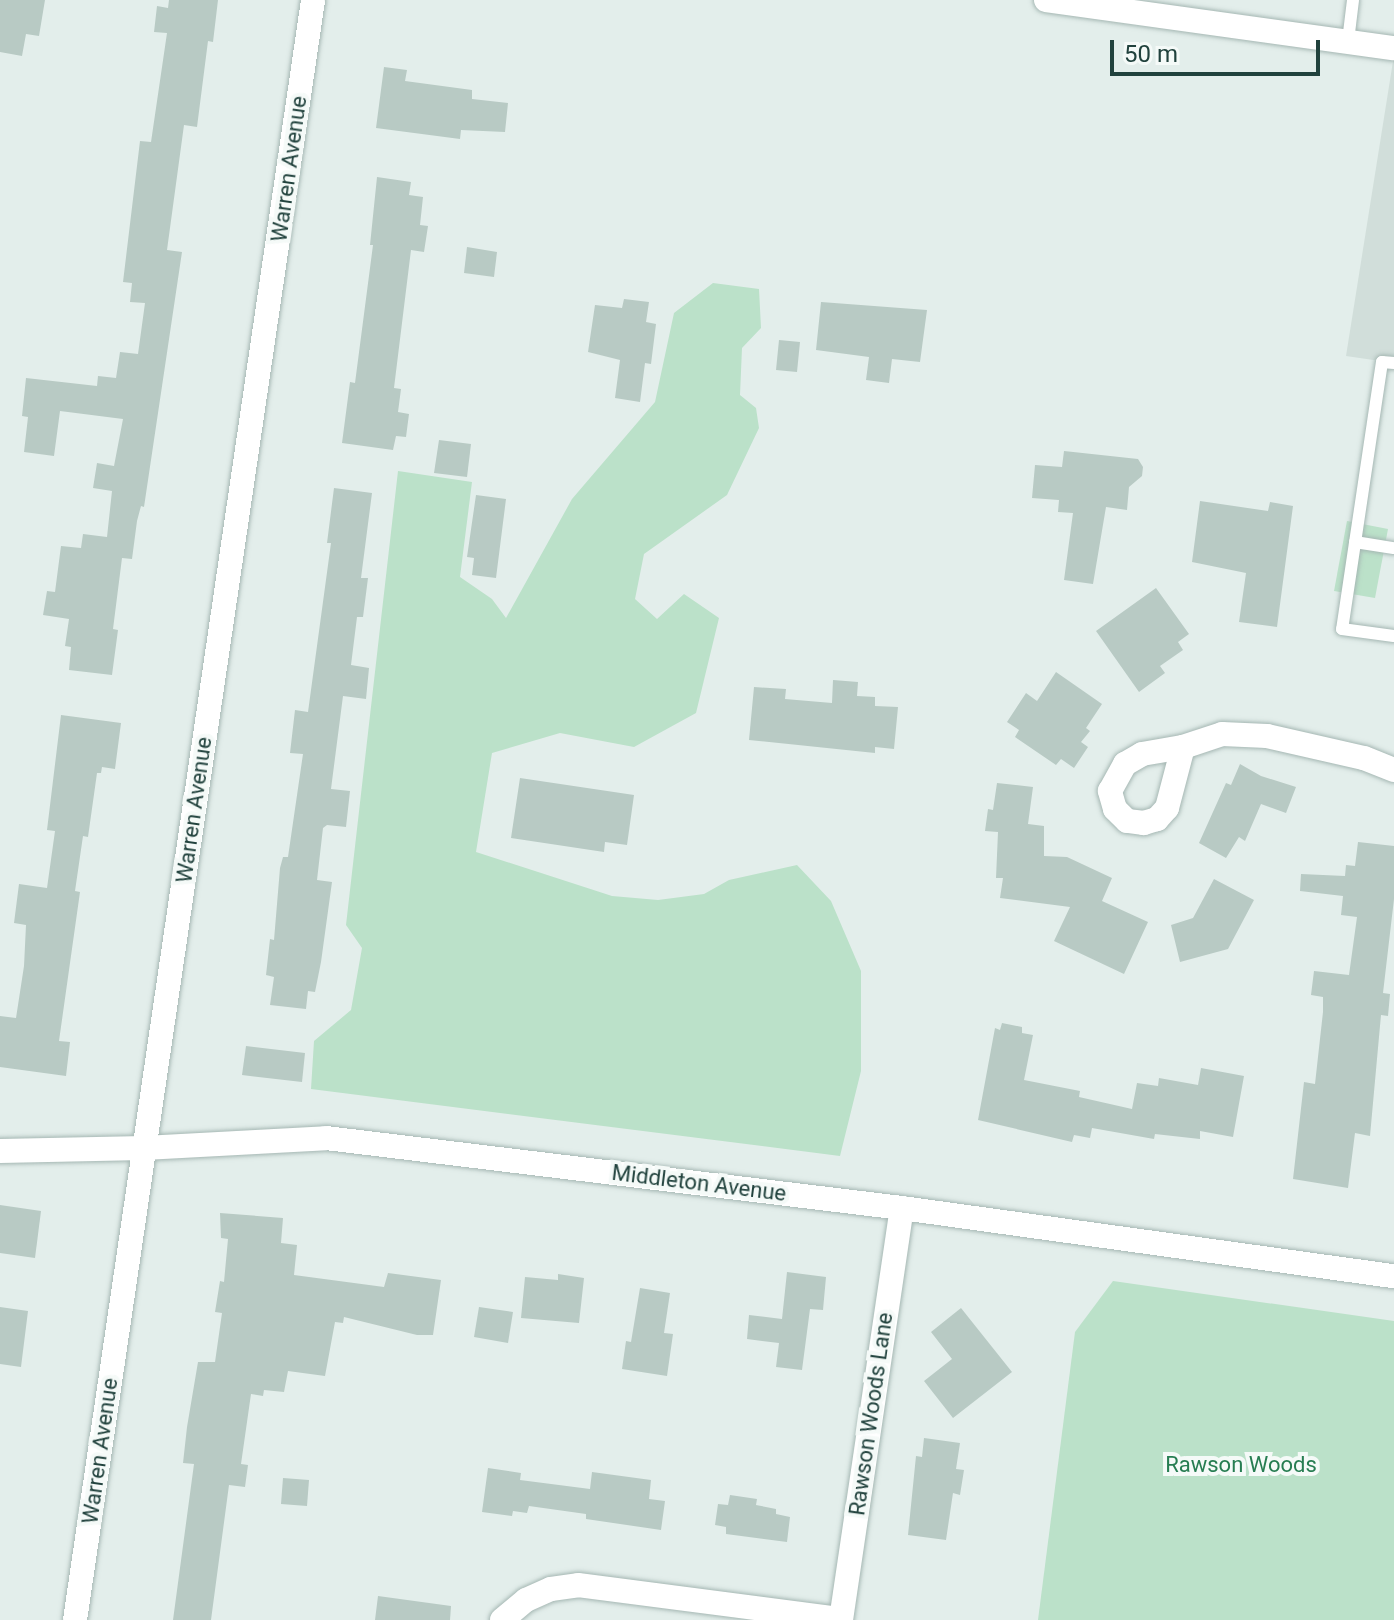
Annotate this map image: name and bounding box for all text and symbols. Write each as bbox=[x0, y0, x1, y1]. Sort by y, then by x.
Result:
scale bar bbox=[1114, 24, 1324, 74]
text: 50 m bbox=[1124, 40, 1178, 68]
street label: Warren Avenue bbox=[266, 94, 312, 244]
street label: Warren Avenue bbox=[171, 735, 217, 885]
street label: Middleton Avenue bbox=[610, 1159, 788, 1207]
street label: Rawson Woods Lane bbox=[844, 1311, 898, 1517]
street label: Warren Avenue bbox=[77, 1376, 123, 1526]
park label: Rawson Woods bbox=[1165, 1452, 1317, 1478]

